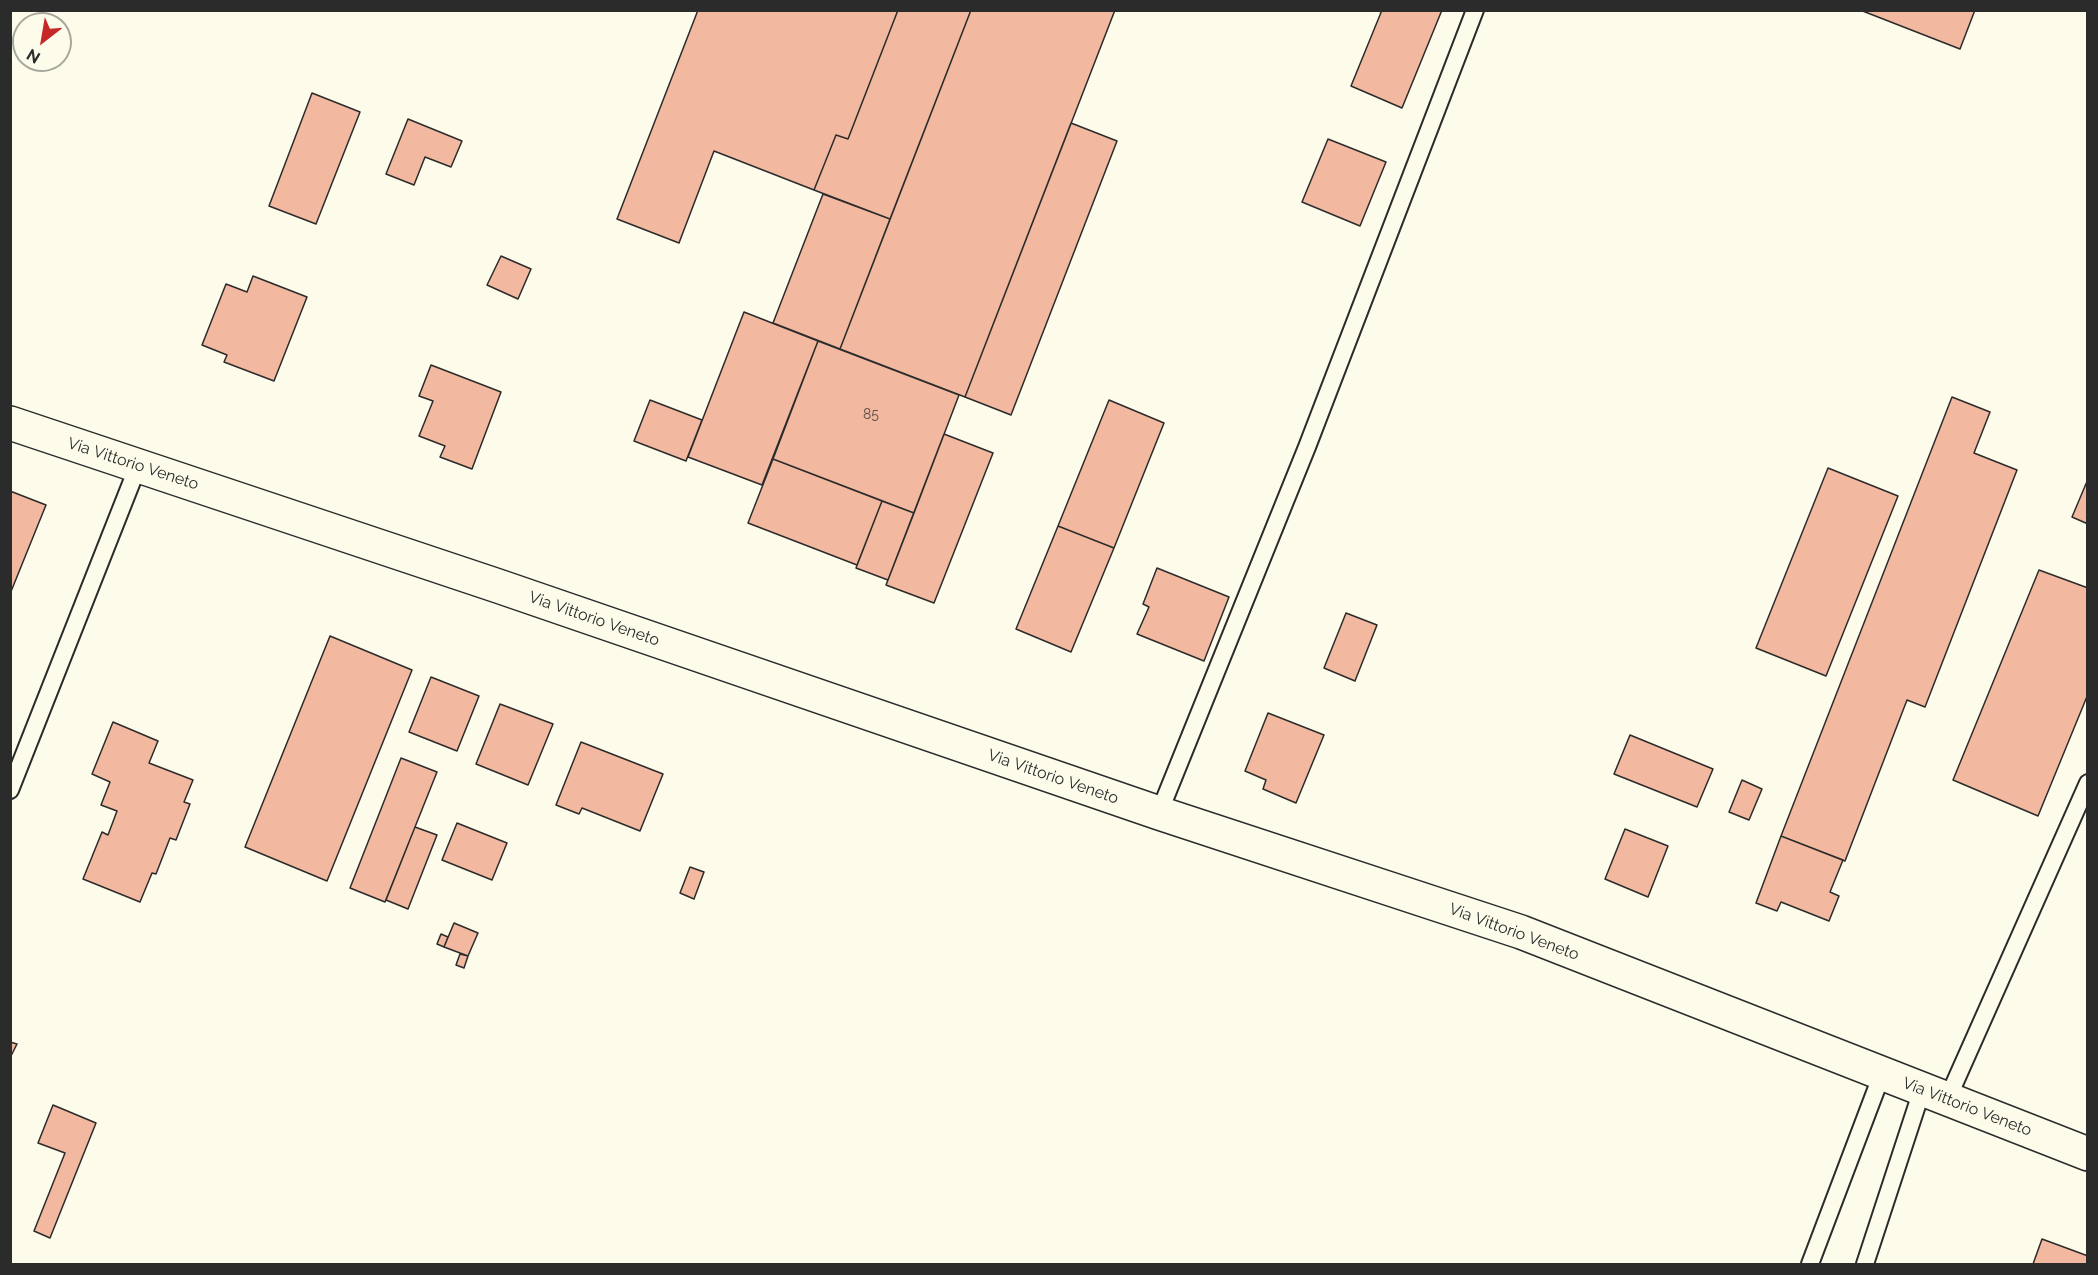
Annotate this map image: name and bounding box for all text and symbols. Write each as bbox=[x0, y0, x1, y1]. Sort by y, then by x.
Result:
north arrow bbox=[12, 12, 72, 72]
text: N bbox=[23, 45, 44, 67]
house number: 85 bbox=[863, 407, 879, 423]
street label: Via Vittorio Veneto bbox=[65, 434, 201, 494]
street label: Via Vittorio Veneto bbox=[526, 588, 662, 650]
street label: Via Vittorio Veneto bbox=[985, 746, 1121, 808]
street label: Via Vittorio Veneto bbox=[1446, 900, 1582, 964]
street label: Via Vittorio Veneto bbox=[1900, 1074, 2034, 1140]

